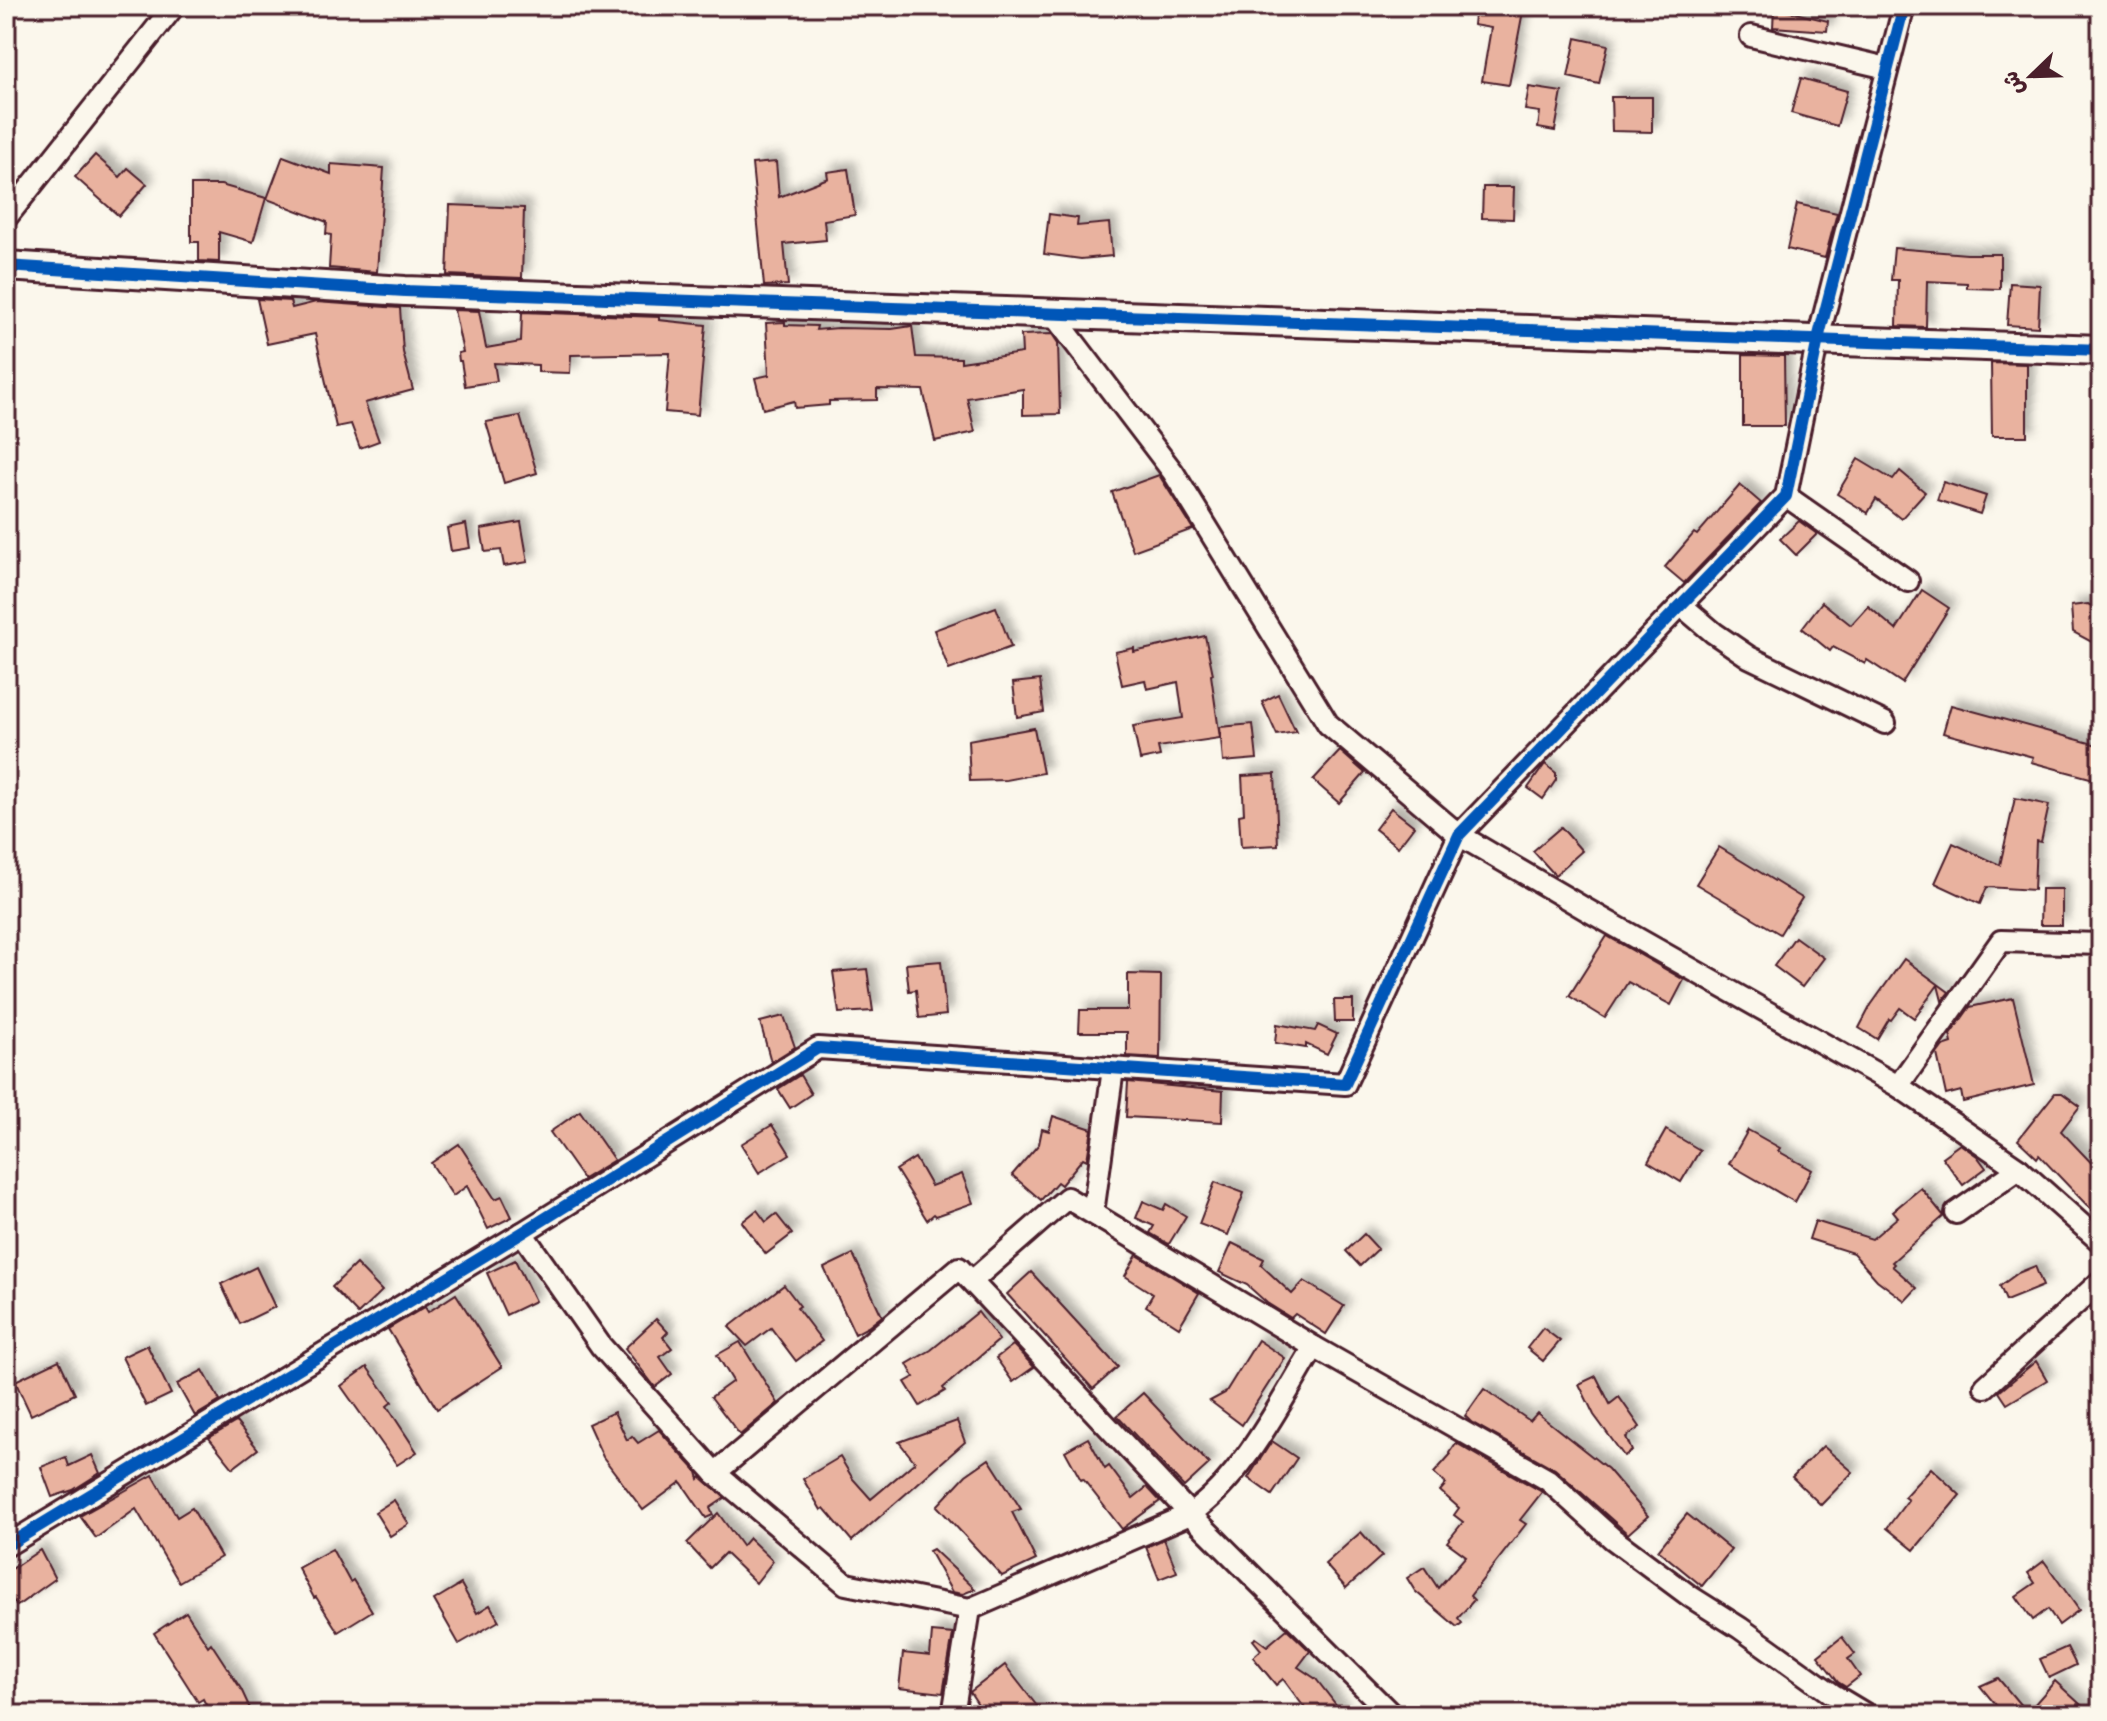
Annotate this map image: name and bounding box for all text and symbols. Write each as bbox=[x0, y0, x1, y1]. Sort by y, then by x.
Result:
north arrow bbox=[1991, 36, 2071, 116]
text: ش bbox=[1997, 65, 2035, 100]

